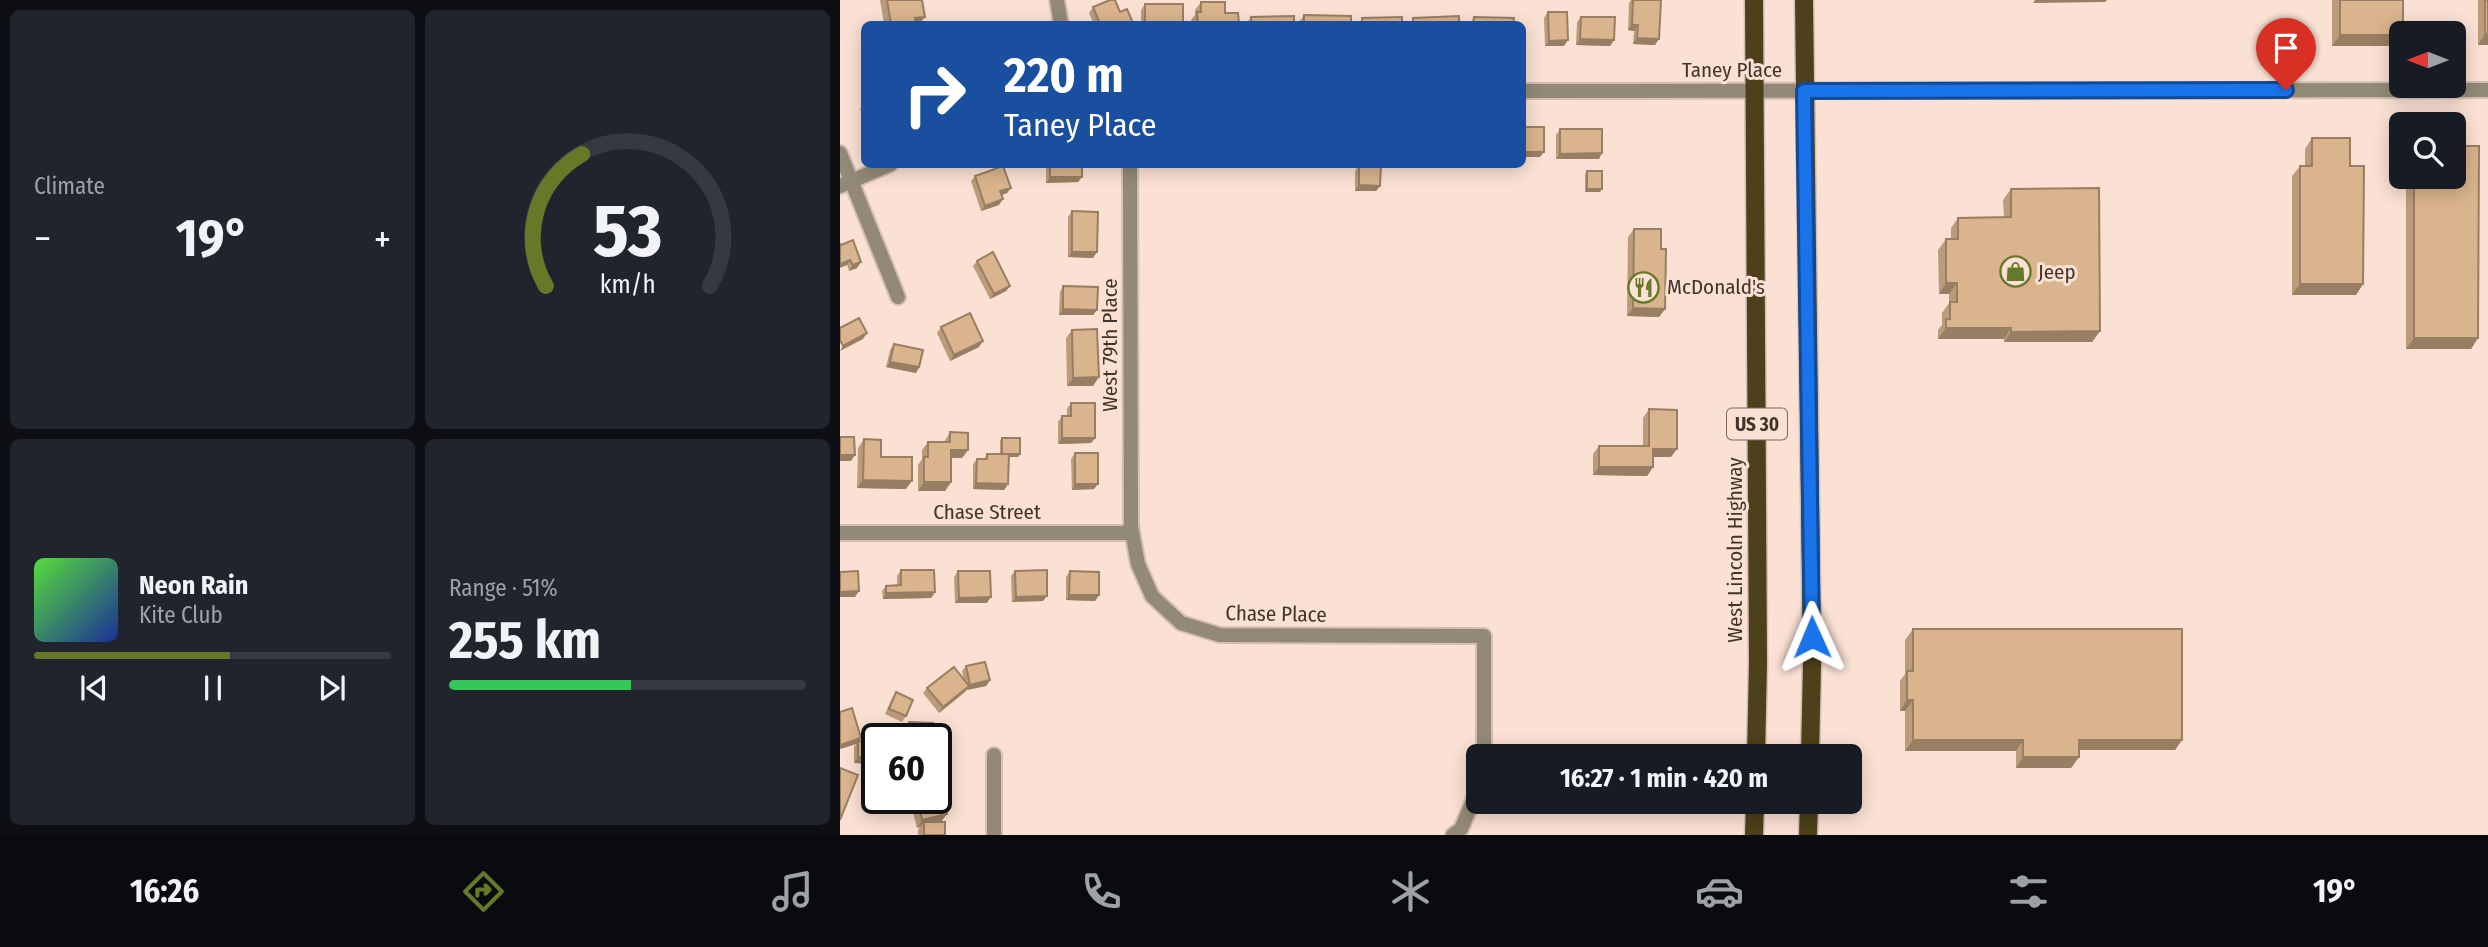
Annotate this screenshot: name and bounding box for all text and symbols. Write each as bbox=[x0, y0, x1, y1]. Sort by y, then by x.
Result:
pin bbox=[2256, 18, 2316, 90]
north arrow bbox=[2389, 21, 2466, 98]
map controls bbox=[2389, 21, 2466, 189]
icon: arrive bbox=[2267, 29, 2305, 67]
text: 220 m bbox=[1004, 46, 1124, 105]
icon: right bbox=[889, 49, 980, 140]
street label: Taney Place bbox=[1682, 57, 1782, 83]
text: Taney Place bbox=[1004, 106, 1157, 144]
button: search bbox=[2389, 112, 2466, 189]
text: Climate bbox=[34, 172, 105, 200]
text: 53 bbox=[593, 188, 662, 275]
text: 19° bbox=[176, 207, 249, 270]
text: − bbox=[34, 216, 51, 262]
text: + bbox=[374, 216, 391, 262]
shop icon: Jeep bbox=[1998, 255, 2032, 289]
place label: Jeep bbox=[2038, 259, 2076, 285]
text: km/h bbox=[600, 269, 655, 299]
restaurant icon: McDonald's bbox=[1627, 270, 1661, 304]
place label: McDonald's bbox=[1667, 274, 1765, 300]
street label: West 79th Place bbox=[1097, 278, 1123, 412]
road number: US 30 bbox=[1727, 408, 1787, 440]
street label: West Lincoln Highway bbox=[1722, 457, 1748, 643]
street label: Chase Street bbox=[933, 499, 1041, 525]
text: Neon Rain bbox=[139, 570, 248, 601]
text: Range · 51% bbox=[449, 574, 558, 602]
street label: Chase Place bbox=[1225, 600, 1327, 628]
position arrow bbox=[1775, 600, 1849, 674]
text: Kite Club bbox=[139, 601, 223, 629]
text: 255 km bbox=[449, 609, 601, 672]
icon: previous bbox=[75, 669, 113, 707]
icon: pause bbox=[194, 669, 232, 707]
icon: next bbox=[313, 669, 351, 707]
speed limit sign: 60 bbox=[861, 723, 952, 814]
text: 16:27 · 1 min · 420 m bbox=[1560, 763, 1768, 794]
icon: directions bbox=[459, 867, 508, 916]
icon: music bbox=[768, 867, 817, 916]
icon: phone bbox=[1077, 867, 1126, 916]
icon: climate bbox=[1386, 867, 1435, 916]
icon: car bbox=[1695, 867, 1744, 916]
icon: filters bbox=[2004, 867, 2053, 916]
text: 16:26 bbox=[130, 872, 199, 910]
text: 19° bbox=[2313, 872, 2358, 910]

